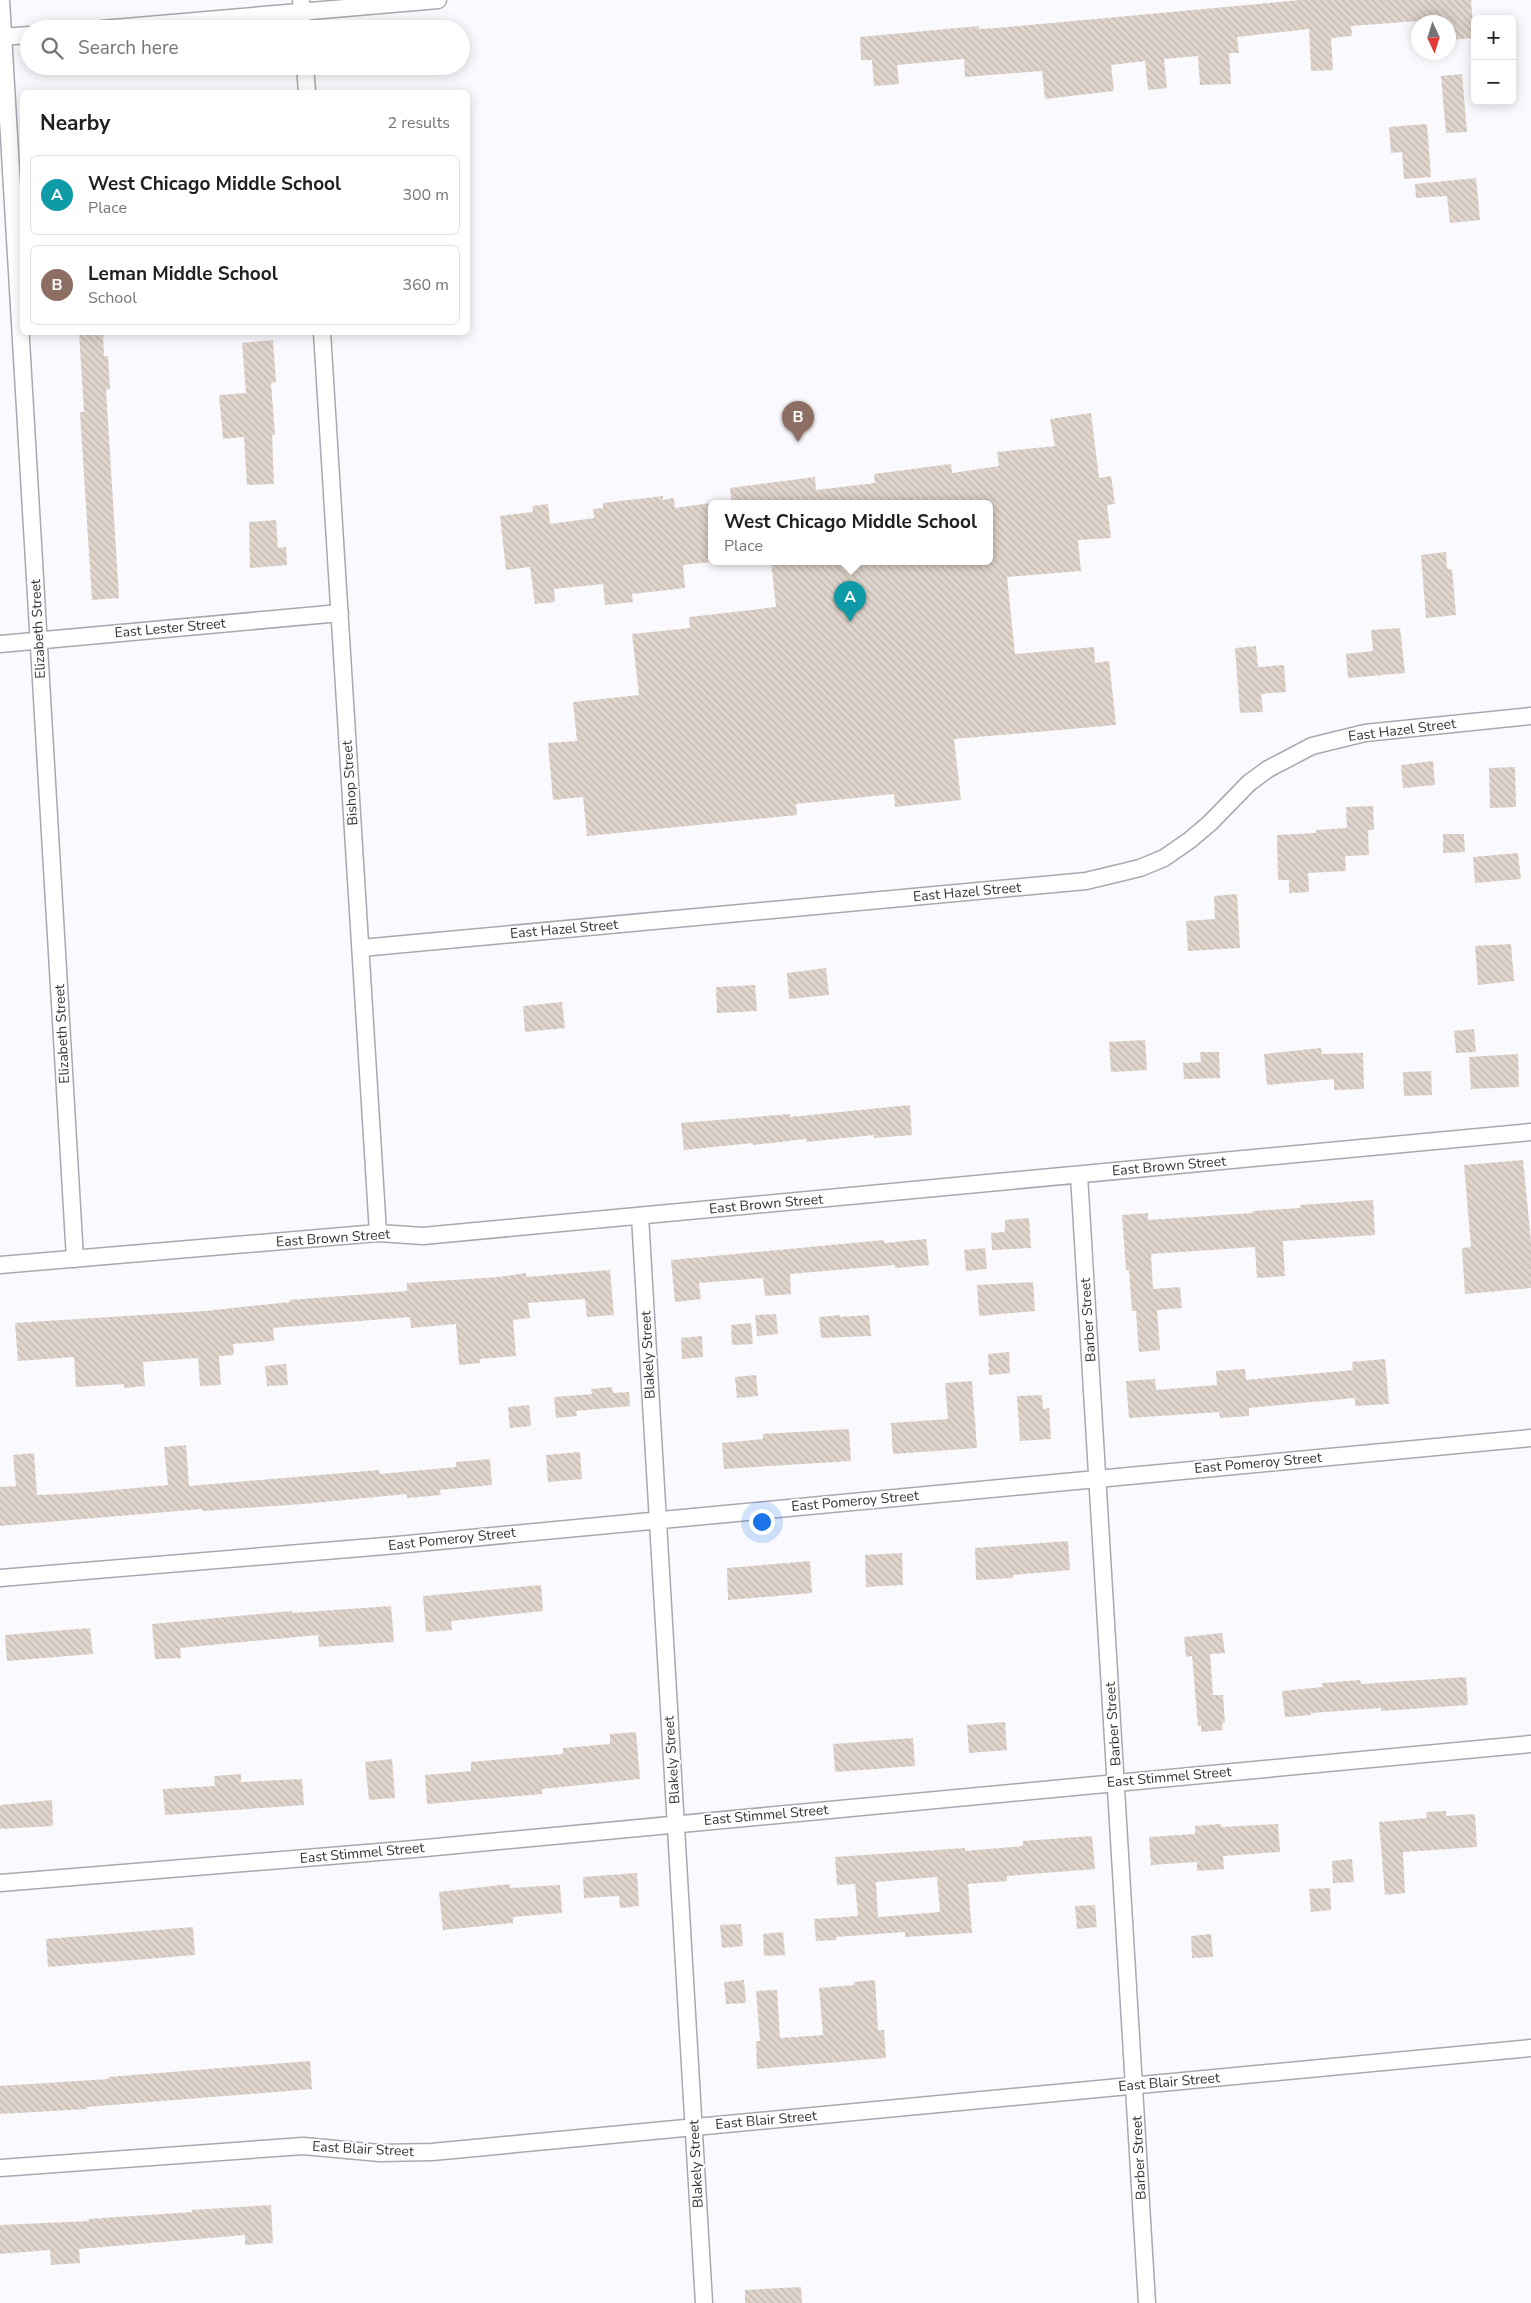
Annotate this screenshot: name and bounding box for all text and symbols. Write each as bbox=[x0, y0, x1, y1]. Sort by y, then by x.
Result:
north arrow bbox=[1411, 15, 1456, 60]
map controls bbox=[1471, 15, 1516, 105]
button: + bbox=[1471, 15, 1516, 60]
search box bbox=[20, 20, 470, 75]
icon: search bbox=[38, 34, 66, 62]
text: Search here bbox=[78, 35, 179, 61]
button: − bbox=[1471, 60, 1516, 105]
text: Nearby bbox=[40, 109, 110, 137]
text: 2 results bbox=[388, 112, 450, 134]
text: West Chicago Middle School bbox=[88, 171, 341, 197]
text: A bbox=[51, 184, 63, 206]
text: 300 m bbox=[402, 184, 449, 206]
text: Place bbox=[88, 197, 127, 219]
text: Leman Middle School bbox=[88, 261, 278, 287]
text: B bbox=[51, 274, 63, 296]
text: 360 m bbox=[402, 274, 449, 296]
text: School bbox=[88, 287, 137, 309]
pin: B bbox=[782, 401, 814, 442]
popup bbox=[708, 500, 993, 565]
text: West Chicago Middle School bbox=[724, 509, 977, 535]
text: Place bbox=[724, 535, 763, 557]
street label: Elizabeth Street bbox=[26, 579, 50, 679]
pin: A bbox=[834, 581, 866, 622]
street label: East Lester Street bbox=[114, 614, 226, 642]
street label: East Hazel Street bbox=[1347, 714, 1457, 746]
street label: Bishop Street bbox=[338, 740, 362, 826]
street label: East Hazel Street bbox=[912, 878, 1022, 906]
street label: East Hazel Street bbox=[509, 915, 619, 943]
street label: Elizabeth Street bbox=[50, 984, 74, 1084]
street label: East Brown Street bbox=[1111, 1152, 1227, 1180]
street label: East Brown Street bbox=[708, 1190, 824, 1218]
street label: East Brown Street bbox=[275, 1225, 391, 1251]
street label: Barber Street bbox=[1076, 1277, 1100, 1363]
street label: Blakely Street bbox=[636, 1310, 660, 1400]
street label: East Pomeroy Street bbox=[1193, 1448, 1323, 1478]
street label: East Pomeroy Street bbox=[790, 1486, 920, 1516]
your location bbox=[749, 1509, 775, 1535]
street label: East Pomeroy Street bbox=[387, 1523, 517, 1555]
street label: Barber Street bbox=[1101, 1681, 1125, 1767]
street label: Blakely Street bbox=[659, 1715, 685, 1805]
street label: East Stimmel Street bbox=[1106, 1762, 1232, 1792]
street label: East Stimmel Street bbox=[703, 1800, 829, 1830]
street label: East Stimmel Street bbox=[299, 1838, 425, 1868]
street label: East Blair Street bbox=[1117, 2068, 1221, 2096]
street label: East Blair Street bbox=[714, 2106, 818, 2134]
street label: Barber Street bbox=[1127, 2115, 1151, 2201]
street label: Blakely Street bbox=[684, 2119, 708, 2209]
street label: East Blair Street bbox=[312, 2137, 414, 2161]

